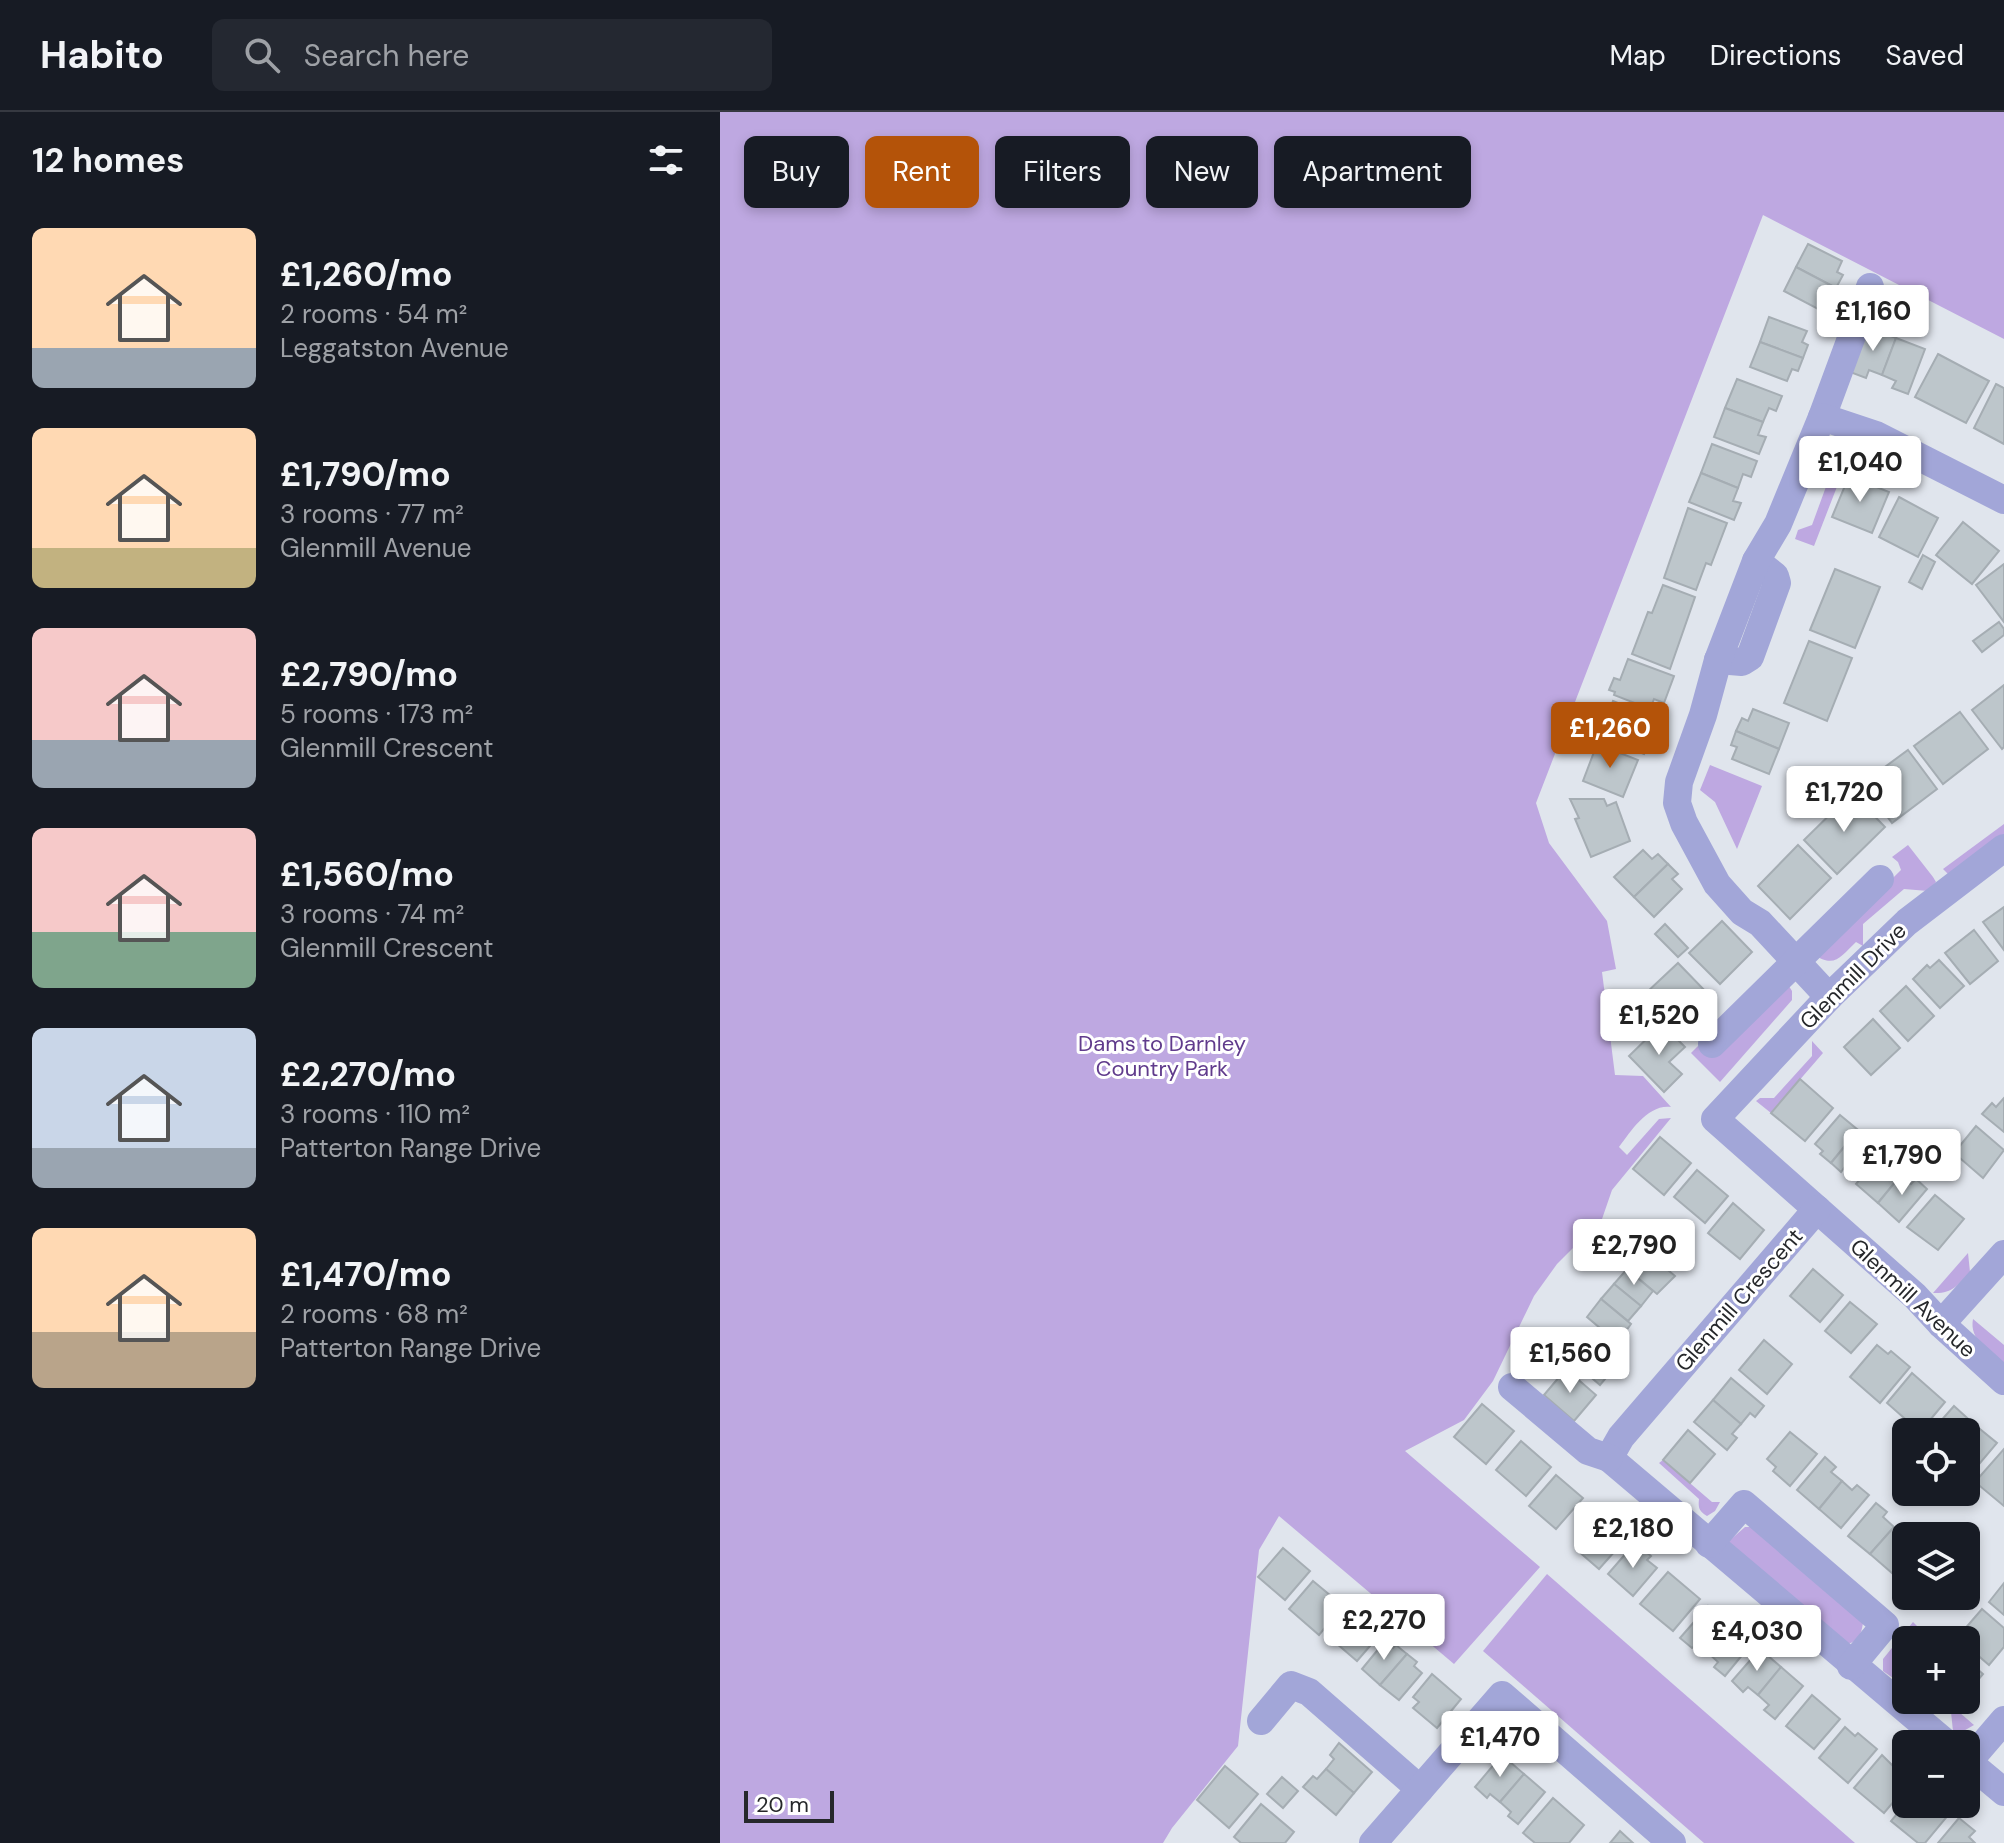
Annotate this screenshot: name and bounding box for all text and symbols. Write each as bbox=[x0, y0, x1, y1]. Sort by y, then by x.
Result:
search box bbox=[212, 19, 772, 91]
text: Habito bbox=[40, 30, 164, 80]
icon: search bbox=[240, 33, 284, 77]
text: Search here bbox=[304, 36, 469, 75]
text: Map bbox=[1609, 37, 1666, 74]
text: Directions bbox=[1710, 37, 1842, 74]
text: Saved bbox=[1886, 37, 1964, 74]
chip: Buy bbox=[744, 136, 849, 208]
chip: Rent bbox=[865, 136, 979, 208]
chip: Filters bbox=[995, 136, 1130, 208]
chip: New bbox=[1146, 136, 1258, 208]
chip: Apartment bbox=[1274, 136, 1471, 208]
text: 12 homes bbox=[32, 138, 184, 183]
icon: filters bbox=[644, 138, 688, 182]
text: £1,260/mo bbox=[280, 252, 452, 297]
icon: home bbox=[96, 260, 192, 356]
pin: £1,160 bbox=[1808, 285, 1938, 353]
text: £1,160 bbox=[1835, 294, 1911, 328]
text: 2 rooms · 54 m² bbox=[280, 297, 467, 331]
text: Leggatston Avenue bbox=[280, 331, 509, 365]
pin: £1,040 bbox=[1795, 436, 1925, 504]
text: £1,040 bbox=[1817, 445, 1903, 479]
text: £1,790/mo bbox=[280, 452, 451, 497]
icon: home bbox=[96, 460, 192, 556]
text: 3 rooms · 77 m² bbox=[280, 497, 464, 531]
text: Glenmill Avenue bbox=[280, 531, 471, 565]
text: £2,790/mo bbox=[280, 652, 458, 697]
icon: home bbox=[96, 660, 192, 756]
text: 5 rooms · 173 m² bbox=[280, 697, 473, 731]
pin: £1,260 bbox=[1545, 702, 1675, 770]
text: £1,260 bbox=[1569, 711, 1651, 745]
text: Glenmill Crescent bbox=[280, 731, 493, 765]
pin: £1,720 bbox=[1779, 766, 1909, 834]
text: £1,720 bbox=[1804, 775, 1884, 809]
text: £1,560/mo bbox=[280, 852, 454, 897]
icon: home bbox=[96, 860, 192, 956]
text: 3 rooms · 74 m² bbox=[280, 897, 464, 931]
street label: Glenmill Drive bbox=[1793, 916, 1913, 1036]
text: Glenmill Crescent bbox=[280, 931, 493, 965]
pin: £1,520 bbox=[1594, 989, 1724, 1057]
text: £1,520 bbox=[1618, 998, 1700, 1032]
park label: Dams to Darnley Country Park bbox=[1078, 1029, 1246, 1083]
text: £2,270/mo bbox=[280, 1052, 456, 1097]
icon: home bbox=[96, 1060, 192, 1156]
text: 3 rooms · 110 m² bbox=[280, 1097, 470, 1131]
pin: £1,790 bbox=[1837, 1129, 1967, 1197]
text: Patterton Range Drive bbox=[280, 1131, 541, 1165]
text: £1,790 bbox=[1862, 1138, 1942, 1172]
pin: £2,790 bbox=[1569, 1219, 1699, 1287]
street label: Glenmill Crescent bbox=[1669, 1222, 1809, 1378]
text: £2,790 bbox=[1591, 1228, 1677, 1262]
street label: Glenmill Avenue bbox=[1844, 1232, 1982, 1364]
text: £1,470/mo bbox=[280, 1252, 451, 1297]
icon: home bbox=[96, 1260, 192, 1356]
text: 2 rooms · 68 m² bbox=[280, 1297, 468, 1331]
pin: £1,560 bbox=[1505, 1327, 1635, 1395]
text: Patterton Range Drive bbox=[280, 1331, 541, 1365]
text: £1,560 bbox=[1528, 1336, 1612, 1370]
map controls bbox=[1892, 1418, 1980, 1818]
button: locate bbox=[1892, 1418, 1980, 1506]
pin: £2,180 bbox=[1568, 1502, 1698, 1570]
text: £2,180 bbox=[1592, 1511, 1674, 1545]
button: layers bbox=[1892, 1522, 1980, 1610]
pin: £2,270 bbox=[1319, 1594, 1449, 1662]
text: £2,270 bbox=[1342, 1603, 1426, 1637]
pin: £4,030 bbox=[1692, 1605, 1822, 1673]
text: £4,030 bbox=[1711, 1614, 1803, 1648]
button: + bbox=[1892, 1626, 1980, 1714]
pin: £1,470 bbox=[1435, 1711, 1565, 1779]
text: £1,470 bbox=[1459, 1720, 1541, 1754]
button: − bbox=[1892, 1730, 1980, 1818]
scale bar bbox=[744, 1787, 834, 1823]
text: 20 m bbox=[756, 1790, 809, 1819]

